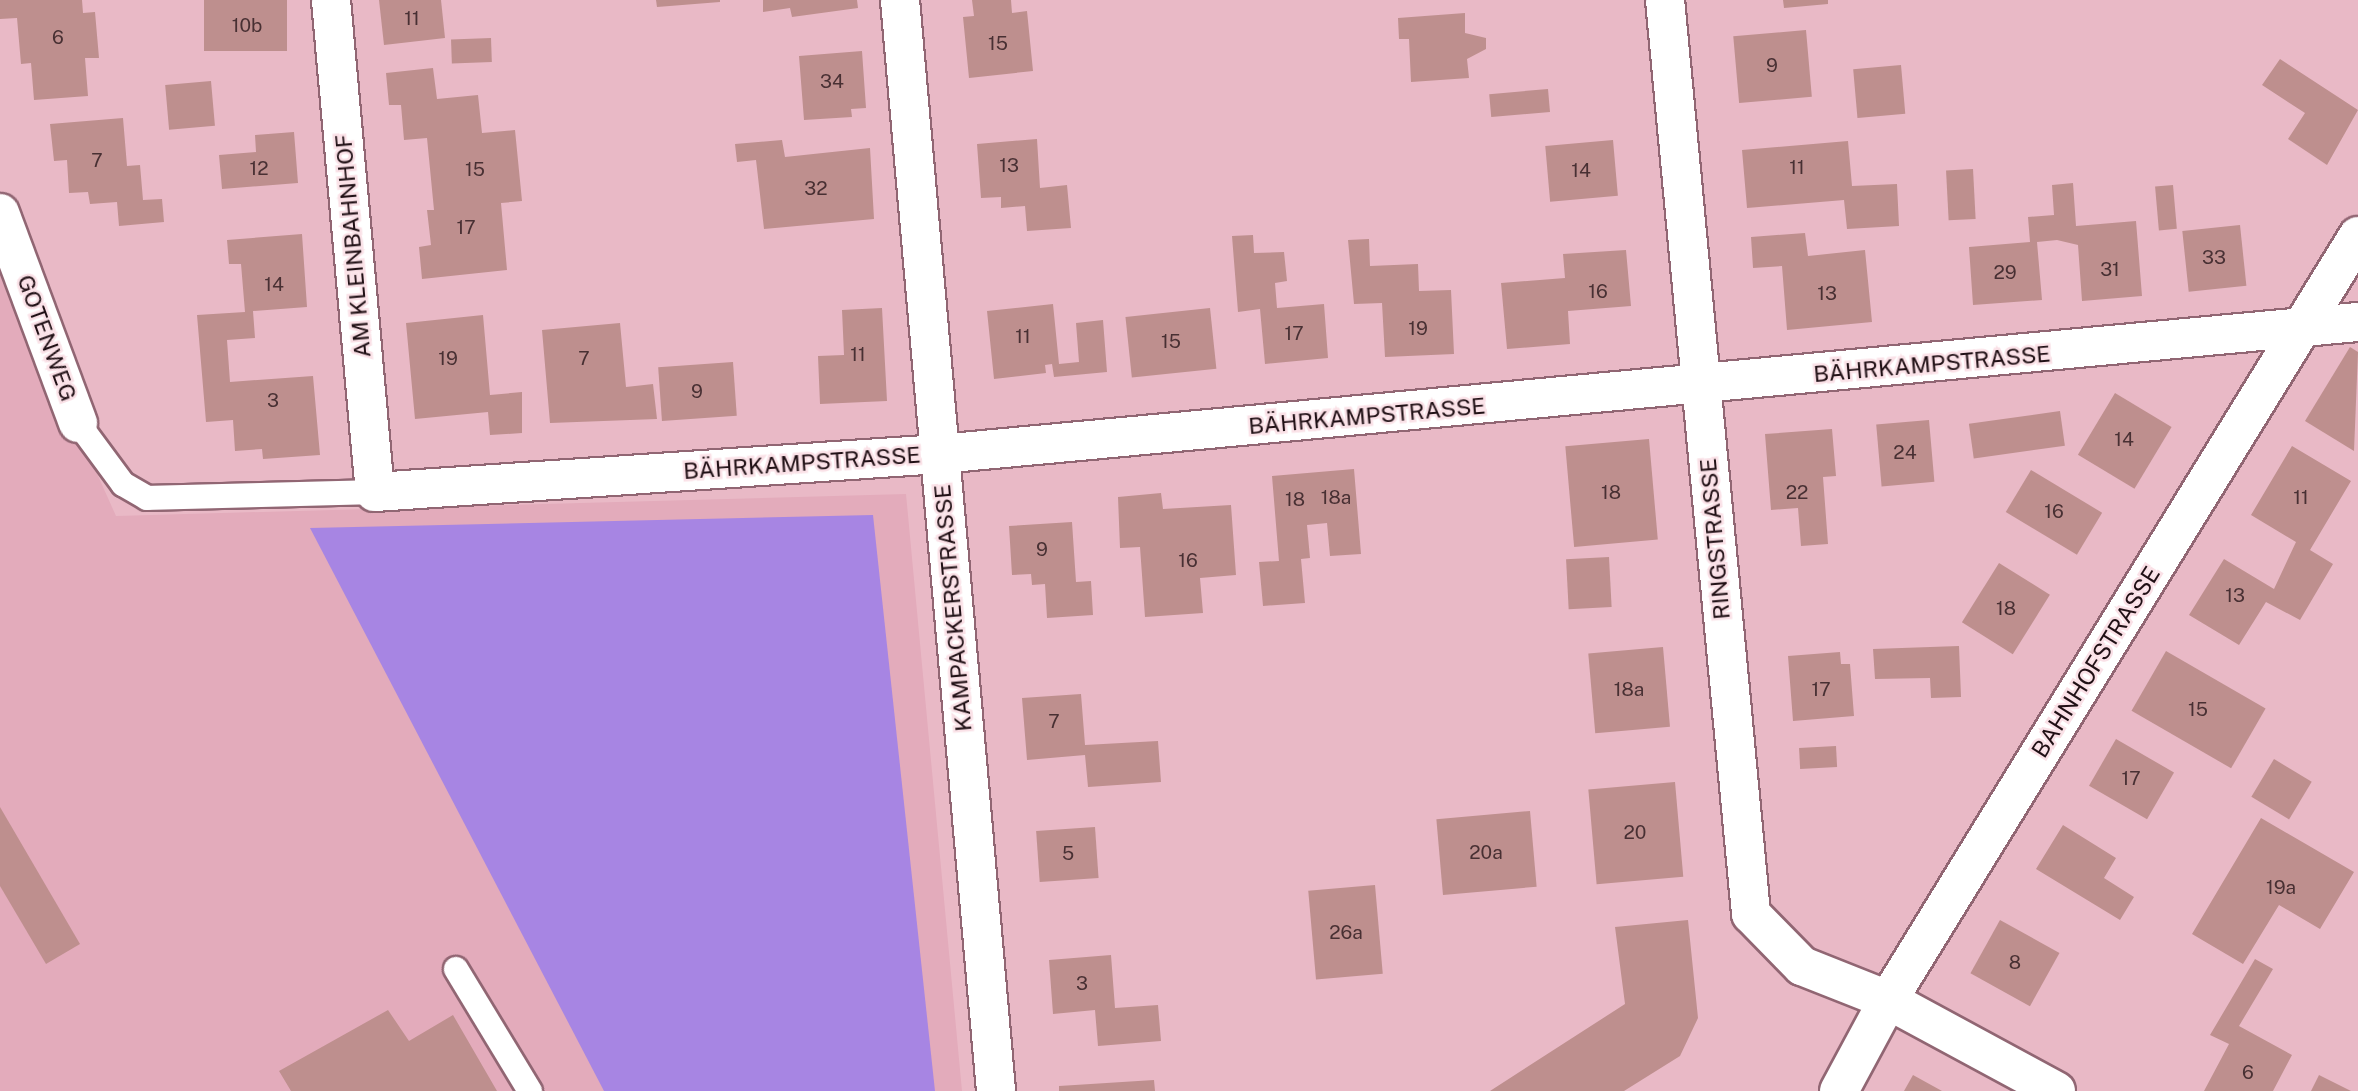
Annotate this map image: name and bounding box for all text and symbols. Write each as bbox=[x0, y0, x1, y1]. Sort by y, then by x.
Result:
house number: 11 bbox=[404, 8, 420, 30]
house number: 10b bbox=[232, 15, 262, 37]
house number: 6 bbox=[52, 27, 64, 49]
house number: 15 bbox=[988, 33, 1008, 55]
house number: 9 bbox=[1766, 55, 1778, 77]
house number: 34 bbox=[820, 71, 844, 93]
street label: AM KLEINBAHNHOF bbox=[329, 133, 377, 359]
house number: 7 bbox=[91, 150, 103, 172]
house number: 13 bbox=[999, 155, 1019, 177]
house number: 11 bbox=[1789, 157, 1805, 179]
house number: 12 bbox=[249, 158, 269, 180]
house number: 15 bbox=[465, 159, 485, 181]
house number: 14 bbox=[1571, 160, 1591, 182]
house number: 32 bbox=[804, 178, 828, 200]
house number: 17 bbox=[456, 217, 476, 239]
house number: 33 bbox=[2202, 247, 2226, 269]
house number: 31 bbox=[2100, 259, 2120, 281]
house number: 29 bbox=[1993, 262, 2017, 284]
street label: GOTENWEG bbox=[11, 271, 83, 405]
house number: 14 bbox=[264, 274, 284, 296]
house number: 16 bbox=[1588, 281, 1608, 303]
house number: 13 bbox=[1817, 283, 1837, 305]
house number: 19 bbox=[1408, 318, 1428, 340]
house number: 17 bbox=[1284, 323, 1304, 345]
house number: 11 bbox=[1015, 326, 1031, 348]
house number: 15 bbox=[1161, 331, 1181, 353]
street label: BÄHRKAMPSTRASSE bbox=[1812, 340, 2052, 388]
house number: 11 bbox=[850, 344, 866, 366]
house number: 19 bbox=[438, 348, 458, 370]
house number: 7 bbox=[578, 348, 590, 370]
house number: 9 bbox=[691, 381, 703, 403]
house number: 3 bbox=[267, 390, 279, 412]
street label: BÄHRKAMPSTRASSE bbox=[1247, 392, 1487, 440]
house number: 14 bbox=[2114, 429, 2134, 451]
street label: BÄHRKAMPSTRASSE bbox=[682, 441, 922, 485]
house number: 24 bbox=[1893, 442, 1917, 464]
street label: RINGSTRASSE bbox=[1694, 457, 1736, 621]
house number: 18 bbox=[1601, 482, 1621, 504]
house number: 22 bbox=[1786, 482, 1808, 504]
street label: KAMPACKERSTRASSE bbox=[928, 483, 978, 733]
house number: 18a bbox=[1321, 487, 1351, 509]
house number: 11 bbox=[2293, 487, 2309, 509]
house number: 18 bbox=[1285, 489, 1305, 511]
house number: 16 bbox=[2044, 501, 2064, 523]
house number: 9 bbox=[1036, 539, 1048, 561]
house number: 16 bbox=[1178, 550, 1198, 572]
street label: BAHNHOFSTRASSE bbox=[2026, 561, 2166, 763]
house number: 13 bbox=[2225, 585, 2245, 607]
house number: 18 bbox=[1996, 598, 2016, 620]
house number: 18a bbox=[1614, 679, 1644, 701]
house number: 17 bbox=[1811, 679, 1831, 701]
house number: 15 bbox=[2188, 699, 2208, 721]
house number: 7 bbox=[1048, 711, 1060, 733]
house number: 17 bbox=[2121, 768, 2141, 790]
house number: 20 bbox=[1624, 822, 1646, 844]
house number: 20a bbox=[1469, 842, 1503, 864]
house number: 5 bbox=[1062, 843, 1074, 865]
house number: 19a bbox=[2266, 877, 2296, 899]
house number: 26a bbox=[1329, 922, 1363, 944]
house number: 8 bbox=[2009, 952, 2021, 974]
house number: 3 bbox=[1076, 973, 1088, 995]
house number: 6 bbox=[2242, 1062, 2254, 1084]

